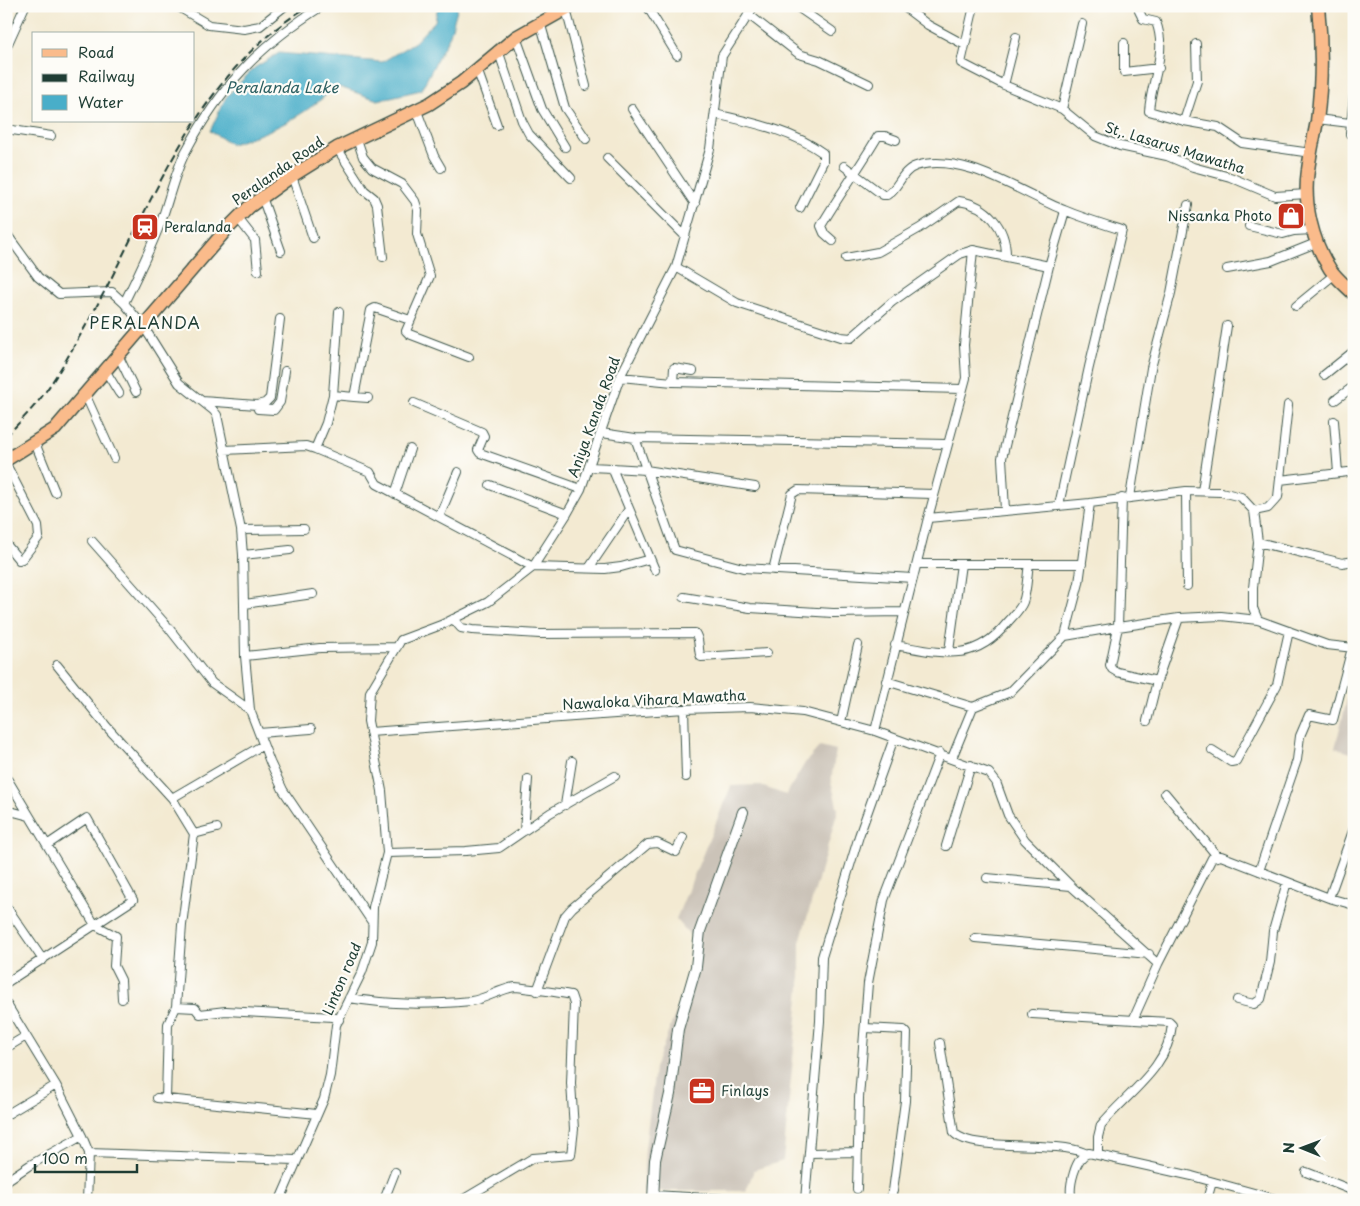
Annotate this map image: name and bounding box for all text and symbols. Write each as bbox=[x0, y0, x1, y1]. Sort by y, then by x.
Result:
legend bbox=[32, 32, 195, 122]
text: Road bbox=[78, 40, 114, 63]
text: Railway bbox=[78, 64, 135, 87]
water label: Peralanda Lake bbox=[226, 75, 339, 98]
text: Water bbox=[78, 90, 123, 113]
street label: St,. Lasarus Mawatha bbox=[1103, 116, 1248, 179]
street label: Peralanda Road bbox=[228, 131, 328, 210]
shop icon: Nissanka Photo bbox=[1276, 201, 1306, 231]
place label: Nissanka Photo bbox=[1168, 205, 1272, 226]
station icon: Peralanda bbox=[130, 212, 160, 242]
place label: Peralanda bbox=[164, 216, 232, 237]
district label: PERALANDA bbox=[89, 310, 201, 334]
street label: Aniya Kanda Road bbox=[562, 354, 625, 480]
street label: Nawaloka Vihara Mawatha bbox=[562, 684, 746, 715]
street label: Linton road bbox=[317, 939, 366, 1018]
office icon: Finlays bbox=[687, 1076, 717, 1106]
place label: Finlays bbox=[721, 1080, 769, 1101]
north arrow bbox=[1278, 1124, 1328, 1174]
scale bar bbox=[35, 1141, 138, 1173]
text: N bbox=[1278, 1142, 1299, 1153]
text: 100 m bbox=[42, 1146, 88, 1169]

